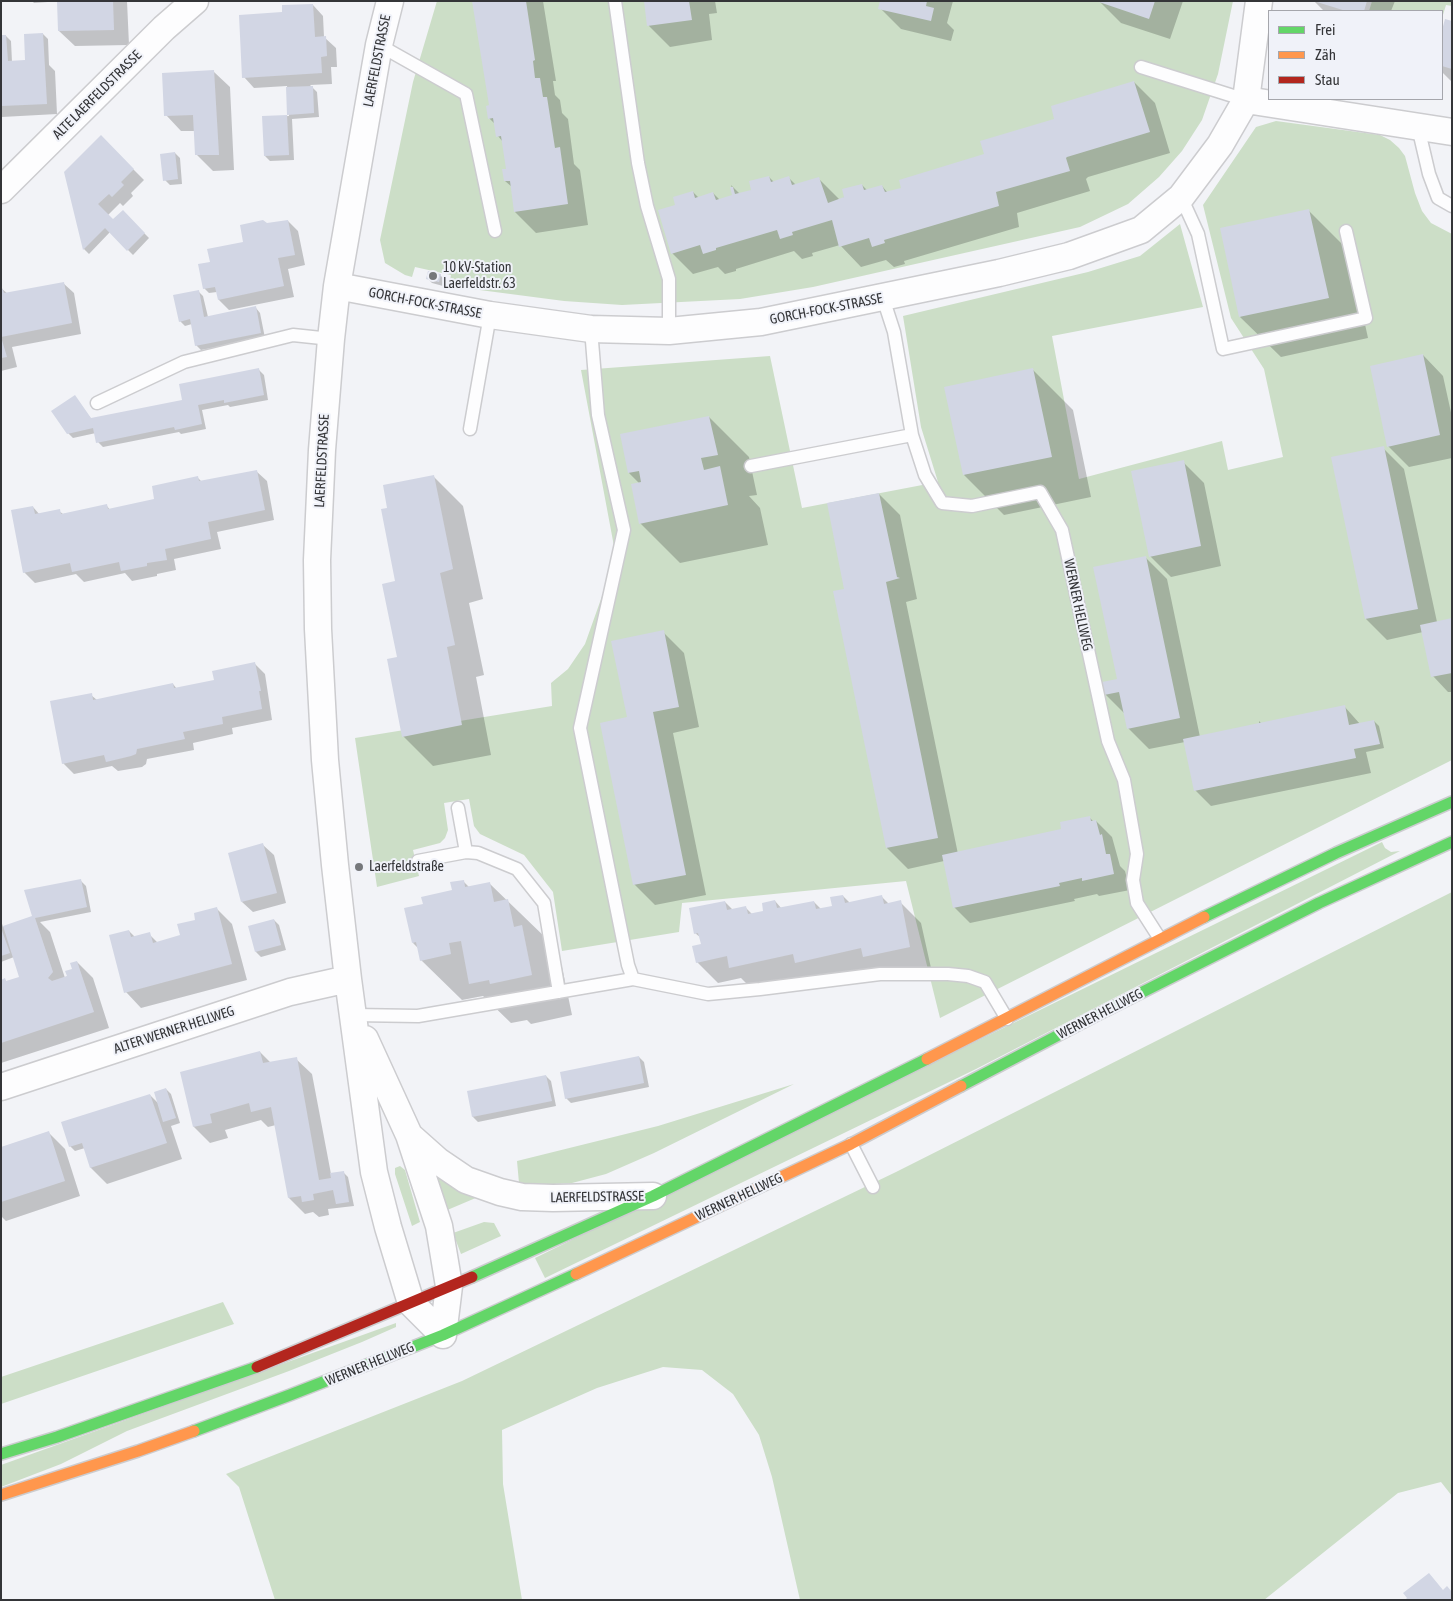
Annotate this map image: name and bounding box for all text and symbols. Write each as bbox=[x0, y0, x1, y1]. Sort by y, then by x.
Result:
legend bbox=[1268, 10, 1443, 100]
street label: LAERFELDSTRASSE bbox=[360, 13, 394, 109]
text: Frei bbox=[1315, 21, 1335, 38]
text: Zäh bbox=[1315, 46, 1336, 63]
street label: ALTE LAERFELDSTRASSE bbox=[49, 47, 145, 143]
text: Stau bbox=[1315, 71, 1340, 88]
place label: 10 kV-Station Laerfeldstr. 63 bbox=[443, 260, 516, 292]
marker: 10 kV-Station Laerfeldstr. 63 bbox=[427, 270, 439, 282]
street label: GORCH-FOCK-STRASSE bbox=[367, 284, 483, 322]
street label: GORCH-FOCK-STRASSE bbox=[768, 290, 884, 328]
street label: LAERFELDSTRASSE bbox=[311, 414, 333, 508]
street label: WERNER HELLWEG bbox=[1060, 557, 1096, 653]
place label: Laerfeldstraße bbox=[369, 859, 444, 875]
marker: Laerfeldstraße bbox=[353, 861, 365, 873]
street label: WERNER HELLWEG bbox=[1054, 985, 1146, 1043]
street label: ALTER WERNER HELLWEG bbox=[111, 1003, 237, 1057]
street label: WERNER HELLWEG bbox=[693, 1170, 785, 1224]
street label: LAERFELDSTRASSE bbox=[550, 1188, 644, 1206]
street label: WERNER HELLWEG bbox=[323, 1339, 417, 1389]

